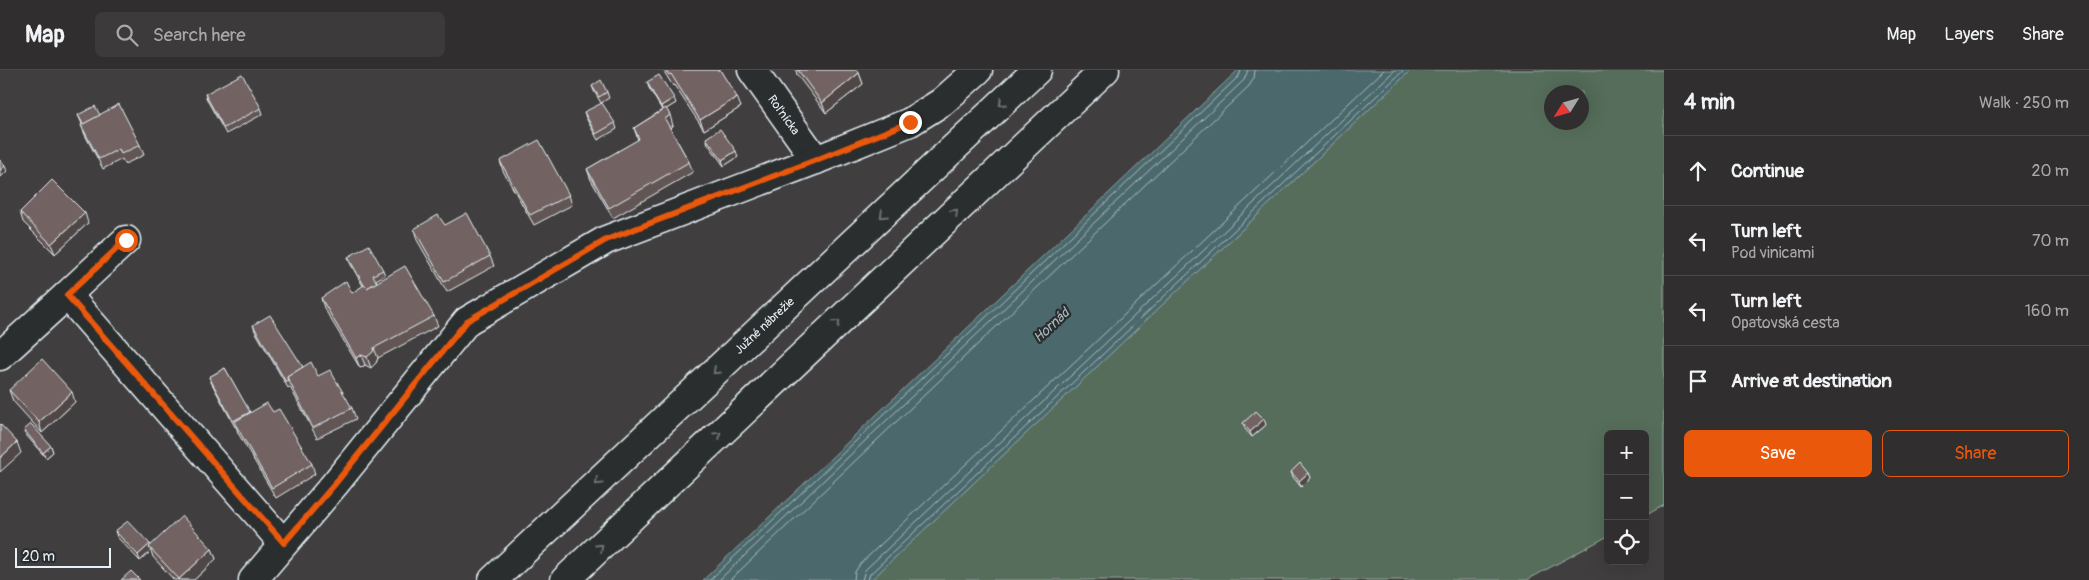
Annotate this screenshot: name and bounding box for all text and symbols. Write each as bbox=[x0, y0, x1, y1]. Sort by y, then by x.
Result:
search box bbox=[95, 12, 445, 57]
text: Map bbox=[25, 20, 65, 49]
icon: search bbox=[113, 21, 141, 49]
text: Search here bbox=[153, 23, 246, 47]
text: Map bbox=[1887, 23, 1916, 46]
text: Layers bbox=[1944, 23, 1994, 46]
text: Share bbox=[2022, 23, 2064, 46]
north arrow bbox=[1544, 85, 1589, 130]
text: 4 min bbox=[1684, 89, 1735, 116]
street label: Roľnícka bbox=[764, 92, 803, 138]
text: Walk · 250 m bbox=[1979, 93, 2069, 113]
one-way arrow bbox=[998, 97, 1007, 106]
route end bbox=[899, 111, 922, 134]
icon: ahead bbox=[1684, 157, 1712, 185]
text: Continue bbox=[1731, 159, 1804, 183]
text: 20 m bbox=[2031, 161, 2069, 181]
one-way arrow bbox=[880, 209, 889, 218]
one-way arrow bbox=[949, 209, 958, 218]
text: Turn left bbox=[1731, 219, 1801, 243]
icon: left bbox=[1684, 227, 1712, 255]
route start bbox=[115, 229, 138, 252]
text: 70 m bbox=[2032, 231, 2069, 251]
text: Pod vinicami bbox=[1731, 243, 1814, 263]
text: Turn left bbox=[1731, 289, 1801, 313]
street label: Južné nábrežie bbox=[732, 294, 798, 358]
icon: left bbox=[1684, 297, 1712, 325]
text: 160 m bbox=[2025, 301, 2069, 321]
water label: Hornád bbox=[1030, 303, 1074, 346]
text: Opatovská cesta bbox=[1731, 313, 1840, 333]
one-way arrow bbox=[831, 320, 840, 329]
one-way arrow bbox=[713, 365, 722, 374]
icon: arrive bbox=[1684, 367, 1712, 395]
text: Arrive at destination bbox=[1731, 369, 1892, 393]
map controls bbox=[1604, 430, 1649, 565]
button: + bbox=[1604, 430, 1649, 475]
button: Save bbox=[1684, 430, 1872, 477]
button: Share bbox=[1882, 430, 2069, 477]
one-way arrow bbox=[713, 432, 722, 441]
button: − bbox=[1604, 475, 1649, 520]
one-way arrow bbox=[594, 476, 603, 485]
button: locate bbox=[1604, 520, 1649, 565]
one-way arrow bbox=[595, 544, 604, 553]
scale bar bbox=[15, 545, 111, 568]
text: 20 m bbox=[22, 548, 55, 565]

